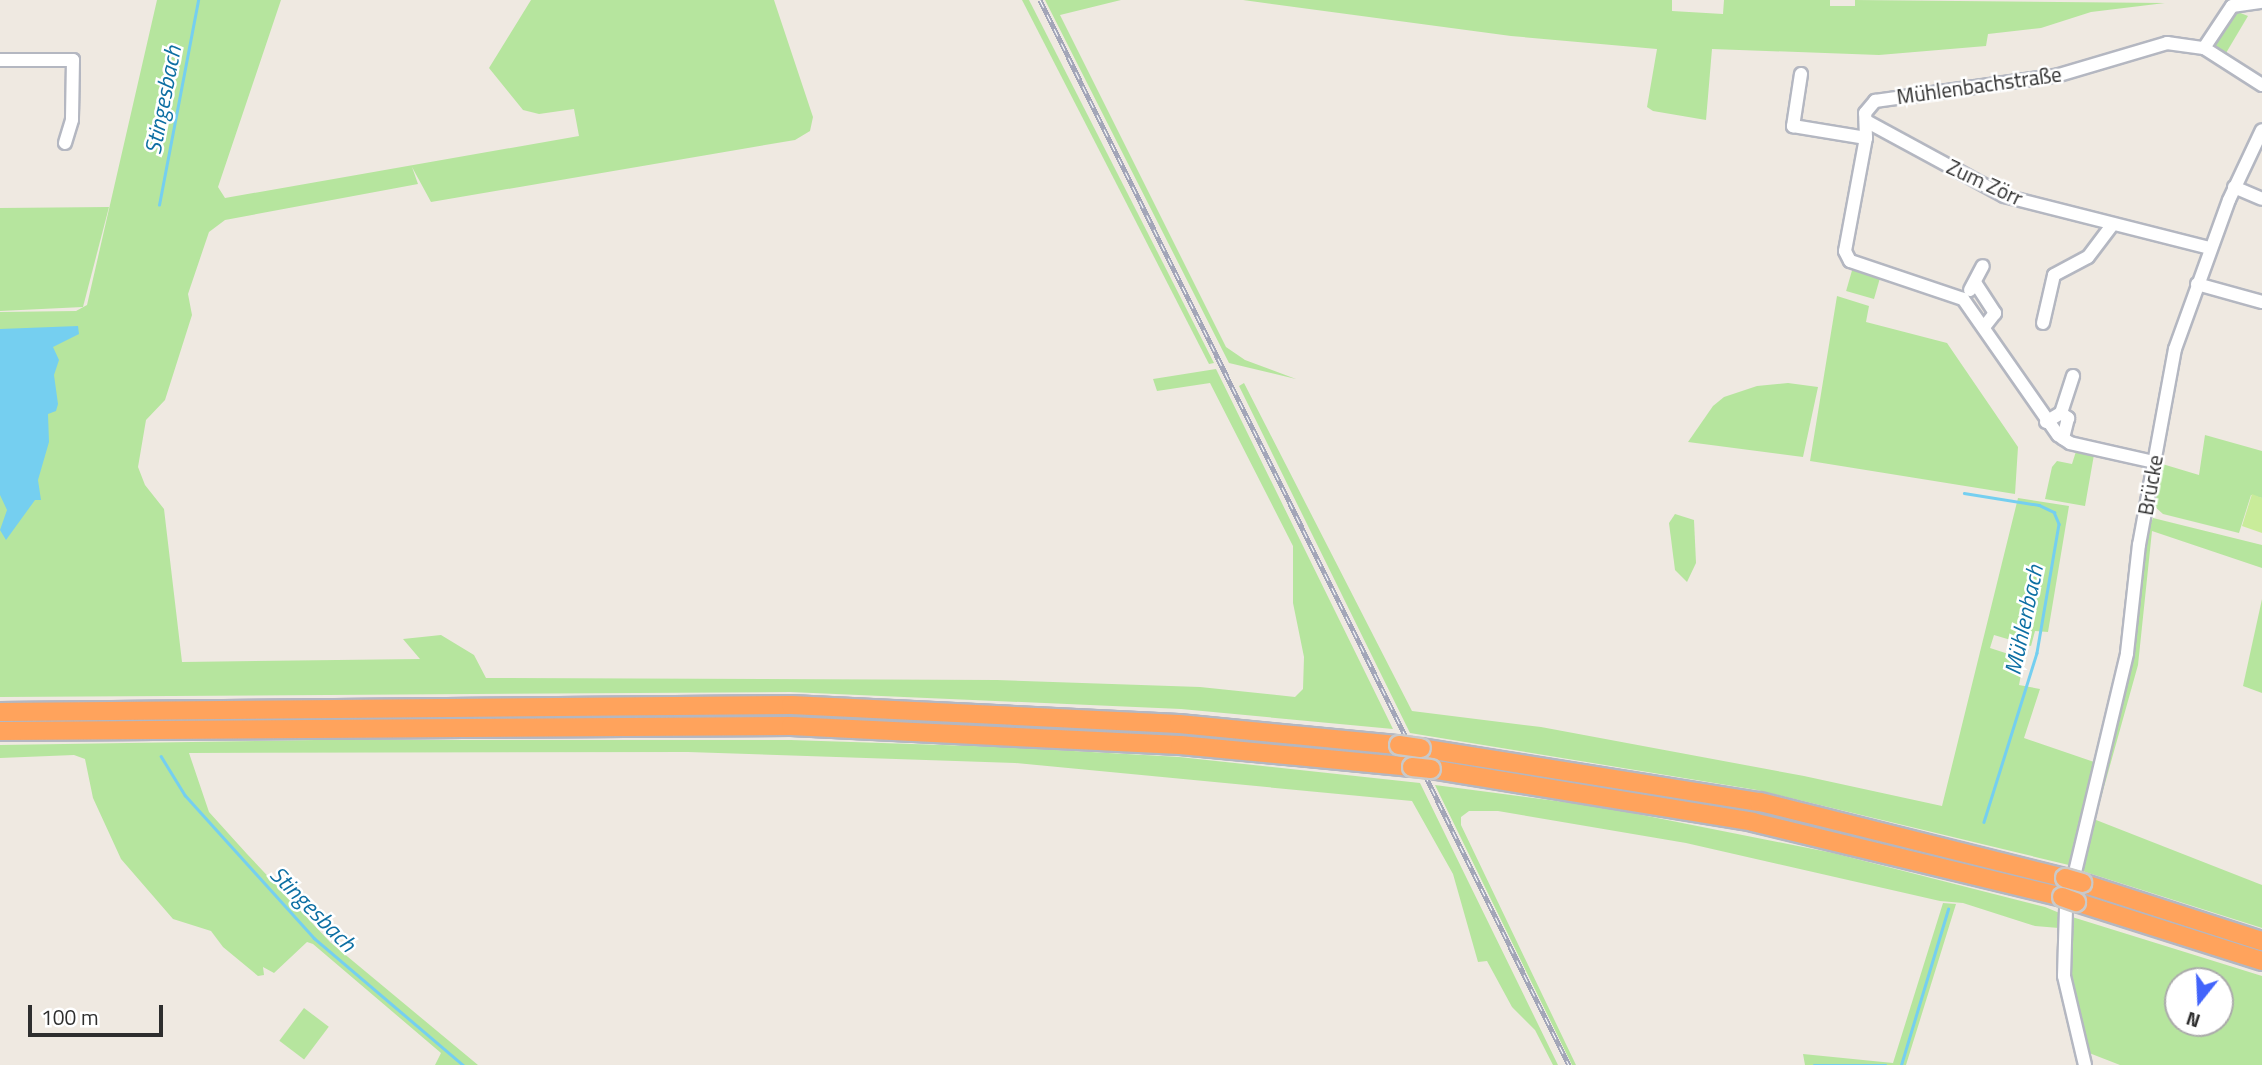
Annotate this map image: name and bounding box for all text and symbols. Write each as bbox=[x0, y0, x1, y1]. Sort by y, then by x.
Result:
water label: Stingesbach bbox=[139, 43, 187, 157]
street label: Mühlenbachstraße bbox=[1895, 61, 2063, 109]
street label: Zum Zörr bbox=[1943, 153, 2027, 211]
street label: Brücke bbox=[2132, 453, 2168, 517]
water label: Mühlenbach bbox=[1999, 563, 2049, 677]
water label: Stingesbach bbox=[264, 860, 362, 958]
north arrow bbox=[2164, 967, 2234, 1037]
scale bar bbox=[32, 992, 166, 1036]
text: 100 m bbox=[41, 1001, 98, 1033]
text: N bbox=[2182, 1005, 2204, 1036]

